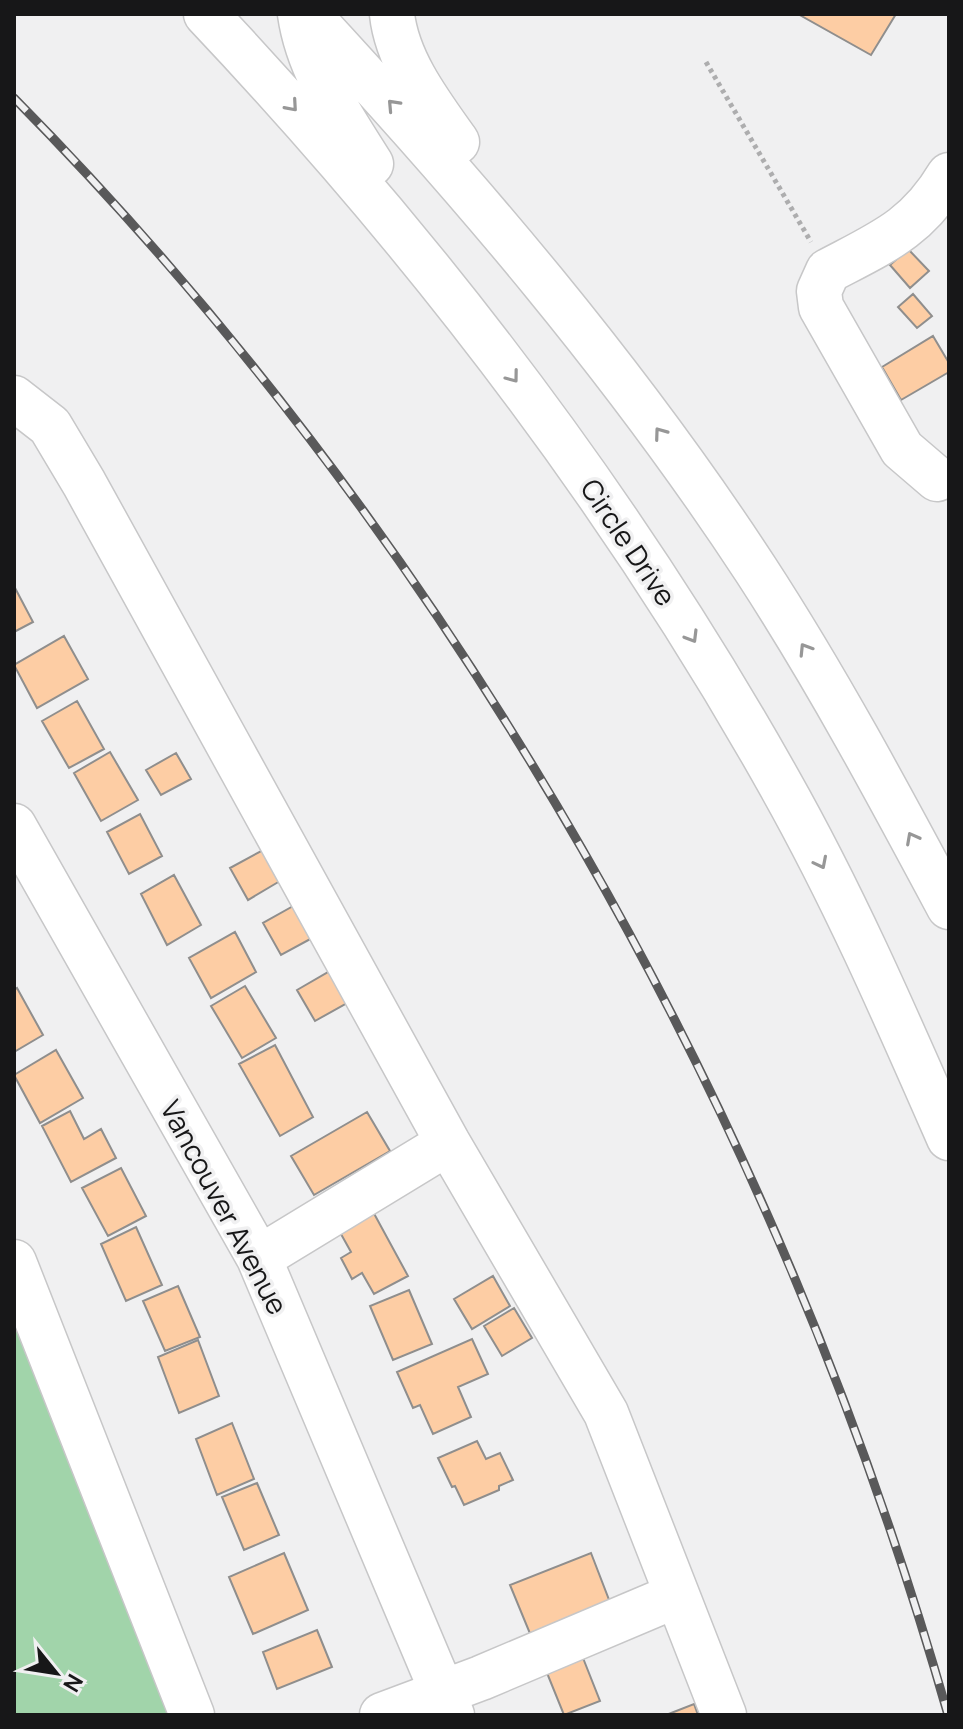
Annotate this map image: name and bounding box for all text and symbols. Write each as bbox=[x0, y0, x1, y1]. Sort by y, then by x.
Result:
one-way arrow bbox=[282, 96, 297, 111]
one-way arrow bbox=[388, 100, 402, 115]
one-way arrow bbox=[504, 368, 518, 383]
one-way arrow bbox=[655, 427, 669, 442]
street label: Circle Drive bbox=[573, 471, 685, 613]
one-way arrow bbox=[682, 628, 698, 643]
one-way arrow bbox=[799, 643, 814, 658]
one-way arrow bbox=[906, 832, 922, 847]
one-way arrow bbox=[812, 854, 827, 869]
street label: Vancouver Avenue bbox=[152, 1093, 298, 1321]
north arrow bbox=[16, 1633, 96, 1713]
text: N bbox=[56, 1669, 90, 1697]

